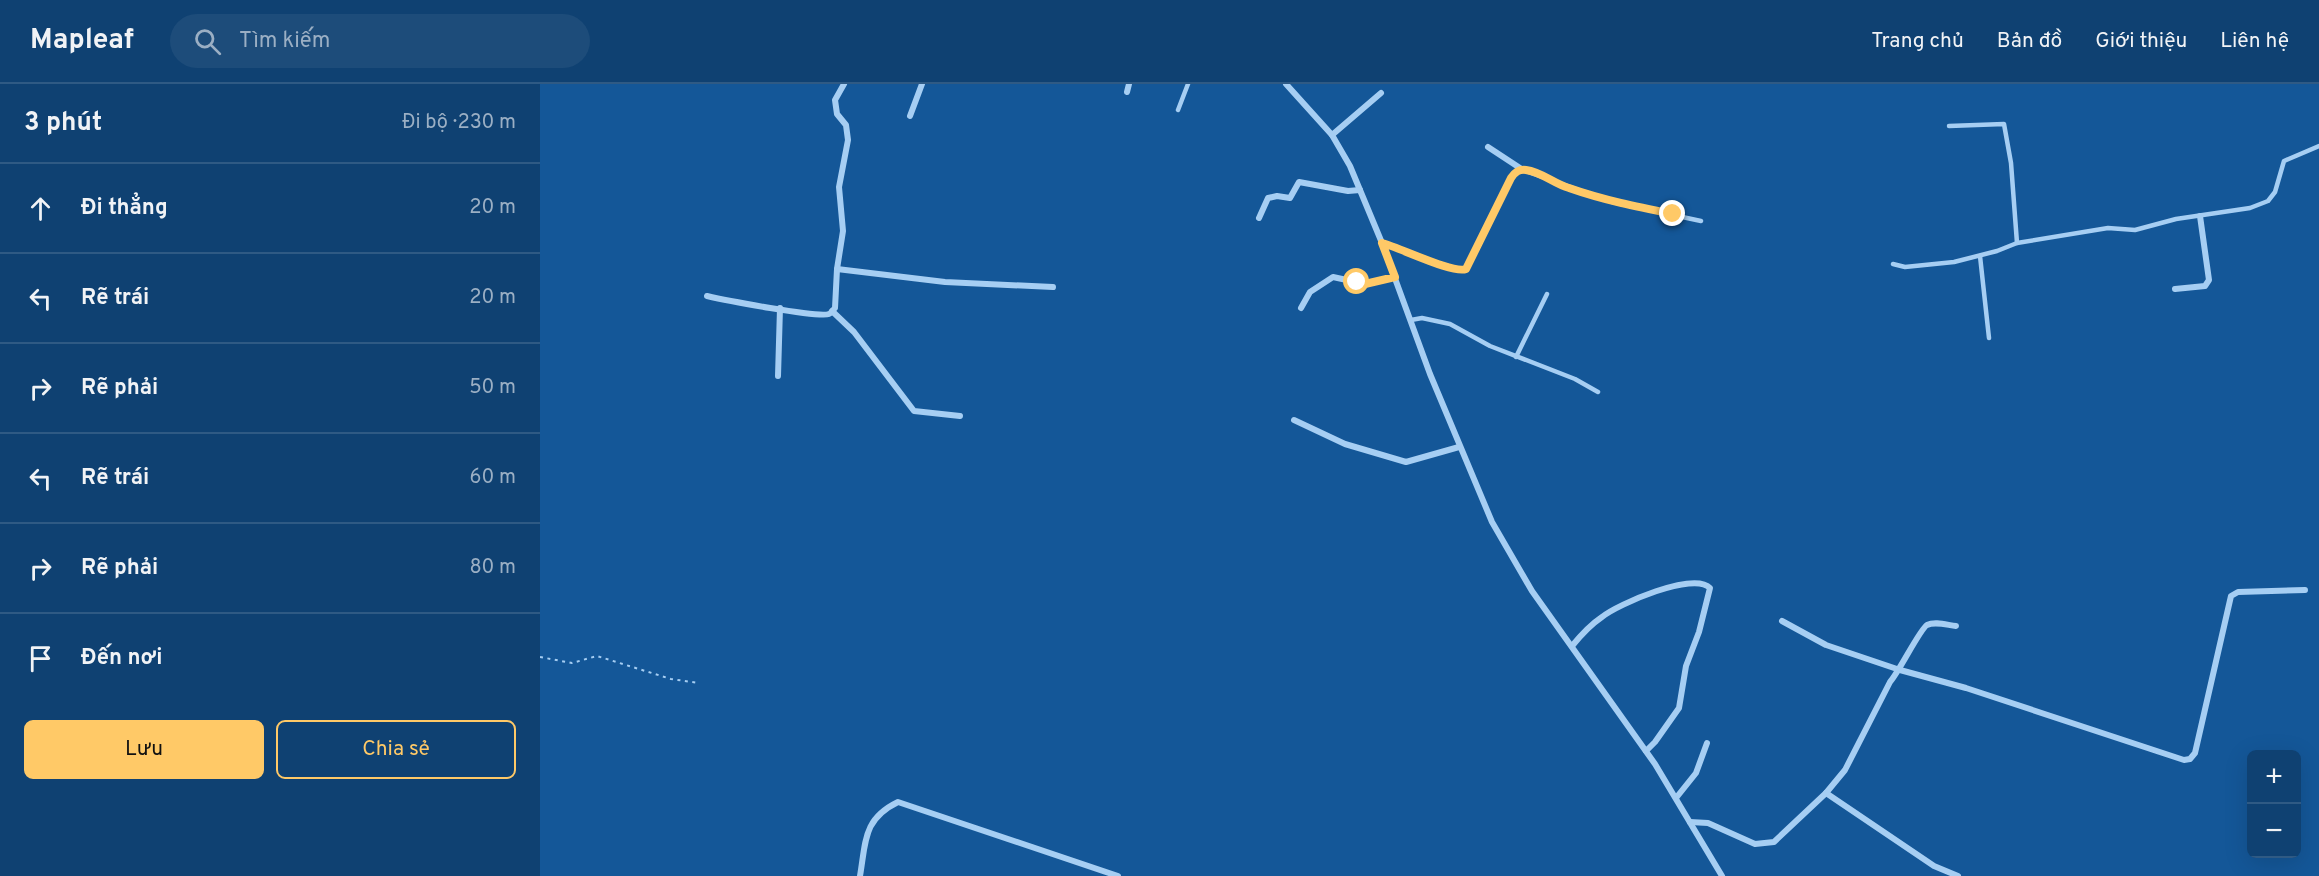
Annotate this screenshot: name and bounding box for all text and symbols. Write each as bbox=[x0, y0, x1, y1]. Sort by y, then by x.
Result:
search box bbox=[170, 14, 590, 68]
text: Mapleaf bbox=[30, 23, 134, 59]
icon: search bbox=[191, 25, 224, 58]
text: Tìm kiếm bbox=[239, 28, 330, 55]
text: Trang chủ bbox=[1871, 28, 1964, 55]
text: Bản đồ bbox=[1997, 28, 2062, 55]
text: Giới thiệu bbox=[2095, 28, 2187, 55]
text: Liên hệ bbox=[2220, 28, 2289, 55]
text: 3 phút bbox=[24, 107, 102, 140]
text: Đi bộ · 230 m bbox=[402, 110, 516, 136]
icon: ahead bbox=[24, 192, 57, 225]
text: Đi thẳng bbox=[81, 195, 168, 222]
text: 20 m bbox=[469, 195, 516, 221]
route end bbox=[1659, 200, 1685, 226]
route start bbox=[1343, 268, 1369, 294]
icon: left bbox=[24, 282, 57, 315]
text: Rẽ trái bbox=[81, 285, 149, 312]
text: 20 m bbox=[469, 285, 516, 311]
icon: right bbox=[24, 372, 57, 405]
text: Rẽ phải bbox=[81, 375, 158, 402]
text: 50 m bbox=[469, 375, 516, 401]
icon: left bbox=[24, 462, 57, 495]
text: Rẽ trái bbox=[81, 465, 149, 492]
text: 60 m bbox=[470, 465, 516, 491]
icon: right bbox=[24, 552, 57, 585]
text: Rẽ phải bbox=[81, 555, 158, 582]
text: 80 m bbox=[470, 555, 516, 581]
icon: arrive bbox=[24, 642, 57, 675]
text: Đến nơi bbox=[81, 645, 162, 672]
button: Lưu bbox=[24, 720, 264, 779]
button: Chia sẻ bbox=[276, 720, 516, 779]
map controls bbox=[2247, 750, 2301, 858]
button: + bbox=[2247, 750, 2301, 804]
button: − bbox=[2247, 804, 2301, 858]

